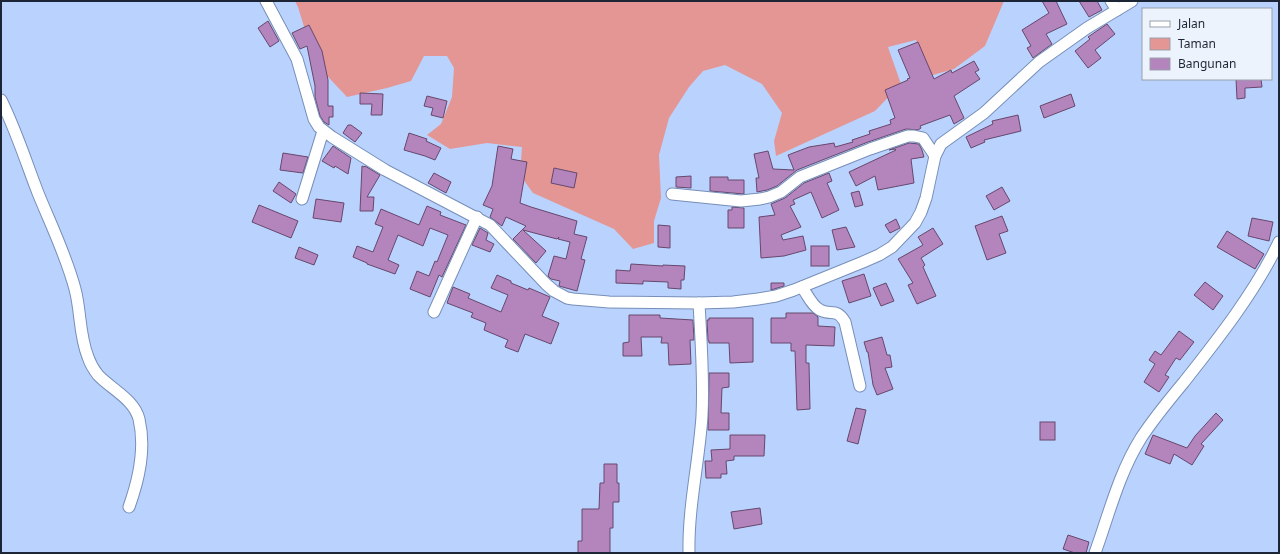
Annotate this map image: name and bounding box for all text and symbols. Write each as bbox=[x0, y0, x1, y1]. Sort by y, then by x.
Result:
legend bbox=[1142, 8, 1272, 80]
text: Jalan bbox=[1177, 15, 1205, 32]
text: Taman bbox=[1178, 35, 1216, 52]
text: Bangunan bbox=[1178, 55, 1236, 72]

